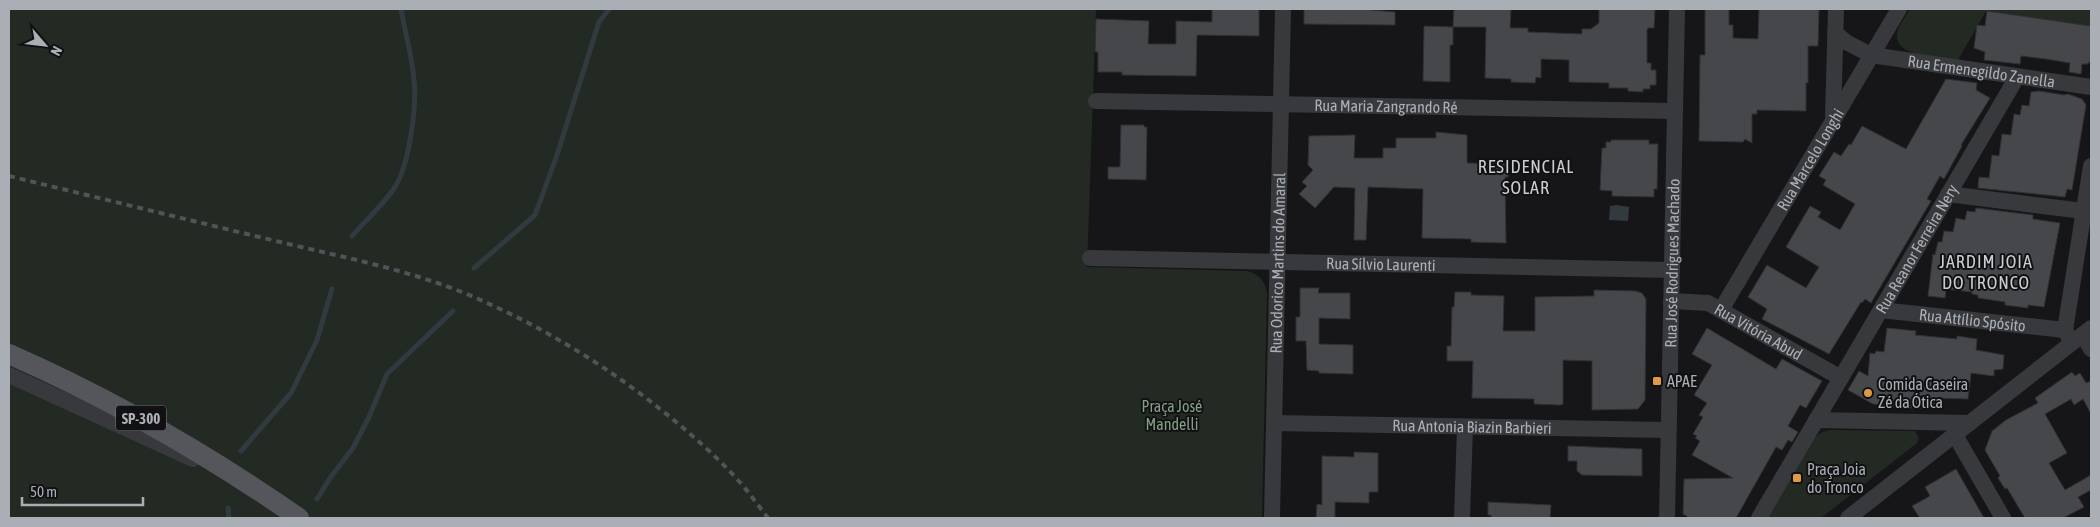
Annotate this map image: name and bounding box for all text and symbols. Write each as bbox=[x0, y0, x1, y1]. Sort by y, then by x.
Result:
north arrow bbox=[20, 20, 70, 70]
text: N bbox=[47, 44, 65, 59]
street label: Rua Ermenegildo Zanella bbox=[1907, 51, 2056, 91]
street label: Rua Maria Zangrando Ré bbox=[1314, 96, 1458, 116]
street label: Rua Marcelo Longhi bbox=[1773, 105, 1847, 214]
district label: RESIDENCIAL SOLAR bbox=[1478, 156, 1574, 198]
street label: Rua Odorico Martins do Amaral bbox=[1267, 172, 1288, 354]
street label: Rua José Rodrigues Machado bbox=[1661, 178, 1683, 348]
street label: Rua Reanor Ferreira Nery bbox=[1872, 181, 1962, 316]
district label: JARDIM JOIA DO TRONCO bbox=[1939, 251, 2033, 293]
street label: Rua Sílvio Laurenti bbox=[1326, 254, 1436, 274]
street label: Rua Vitória Abud bbox=[1711, 300, 1805, 363]
street label: Rua Attílio Spósito bbox=[1918, 305, 2027, 335]
place label: APAE bbox=[1667, 372, 1697, 390]
marker: APAE bbox=[1651, 375, 1663, 387]
place label: Comida Caseira Zé da Ótica bbox=[1878, 375, 1968, 411]
marker: Comida Caseira Zé da Ótica bbox=[1862, 387, 1874, 399]
park label: Praça José Mandelli bbox=[1142, 397, 1202, 433]
road number: SP-300 bbox=[116, 406, 166, 430]
street label: Rua Antonia Biazin Barbieri bbox=[1392, 416, 1552, 437]
place label: Praça Joia do Tronco bbox=[1807, 460, 1866, 496]
marker: Praça Joia do Tronco bbox=[1791, 472, 1803, 484]
scale bar bbox=[22, 474, 144, 506]
text: 50 m bbox=[30, 483, 57, 500]

